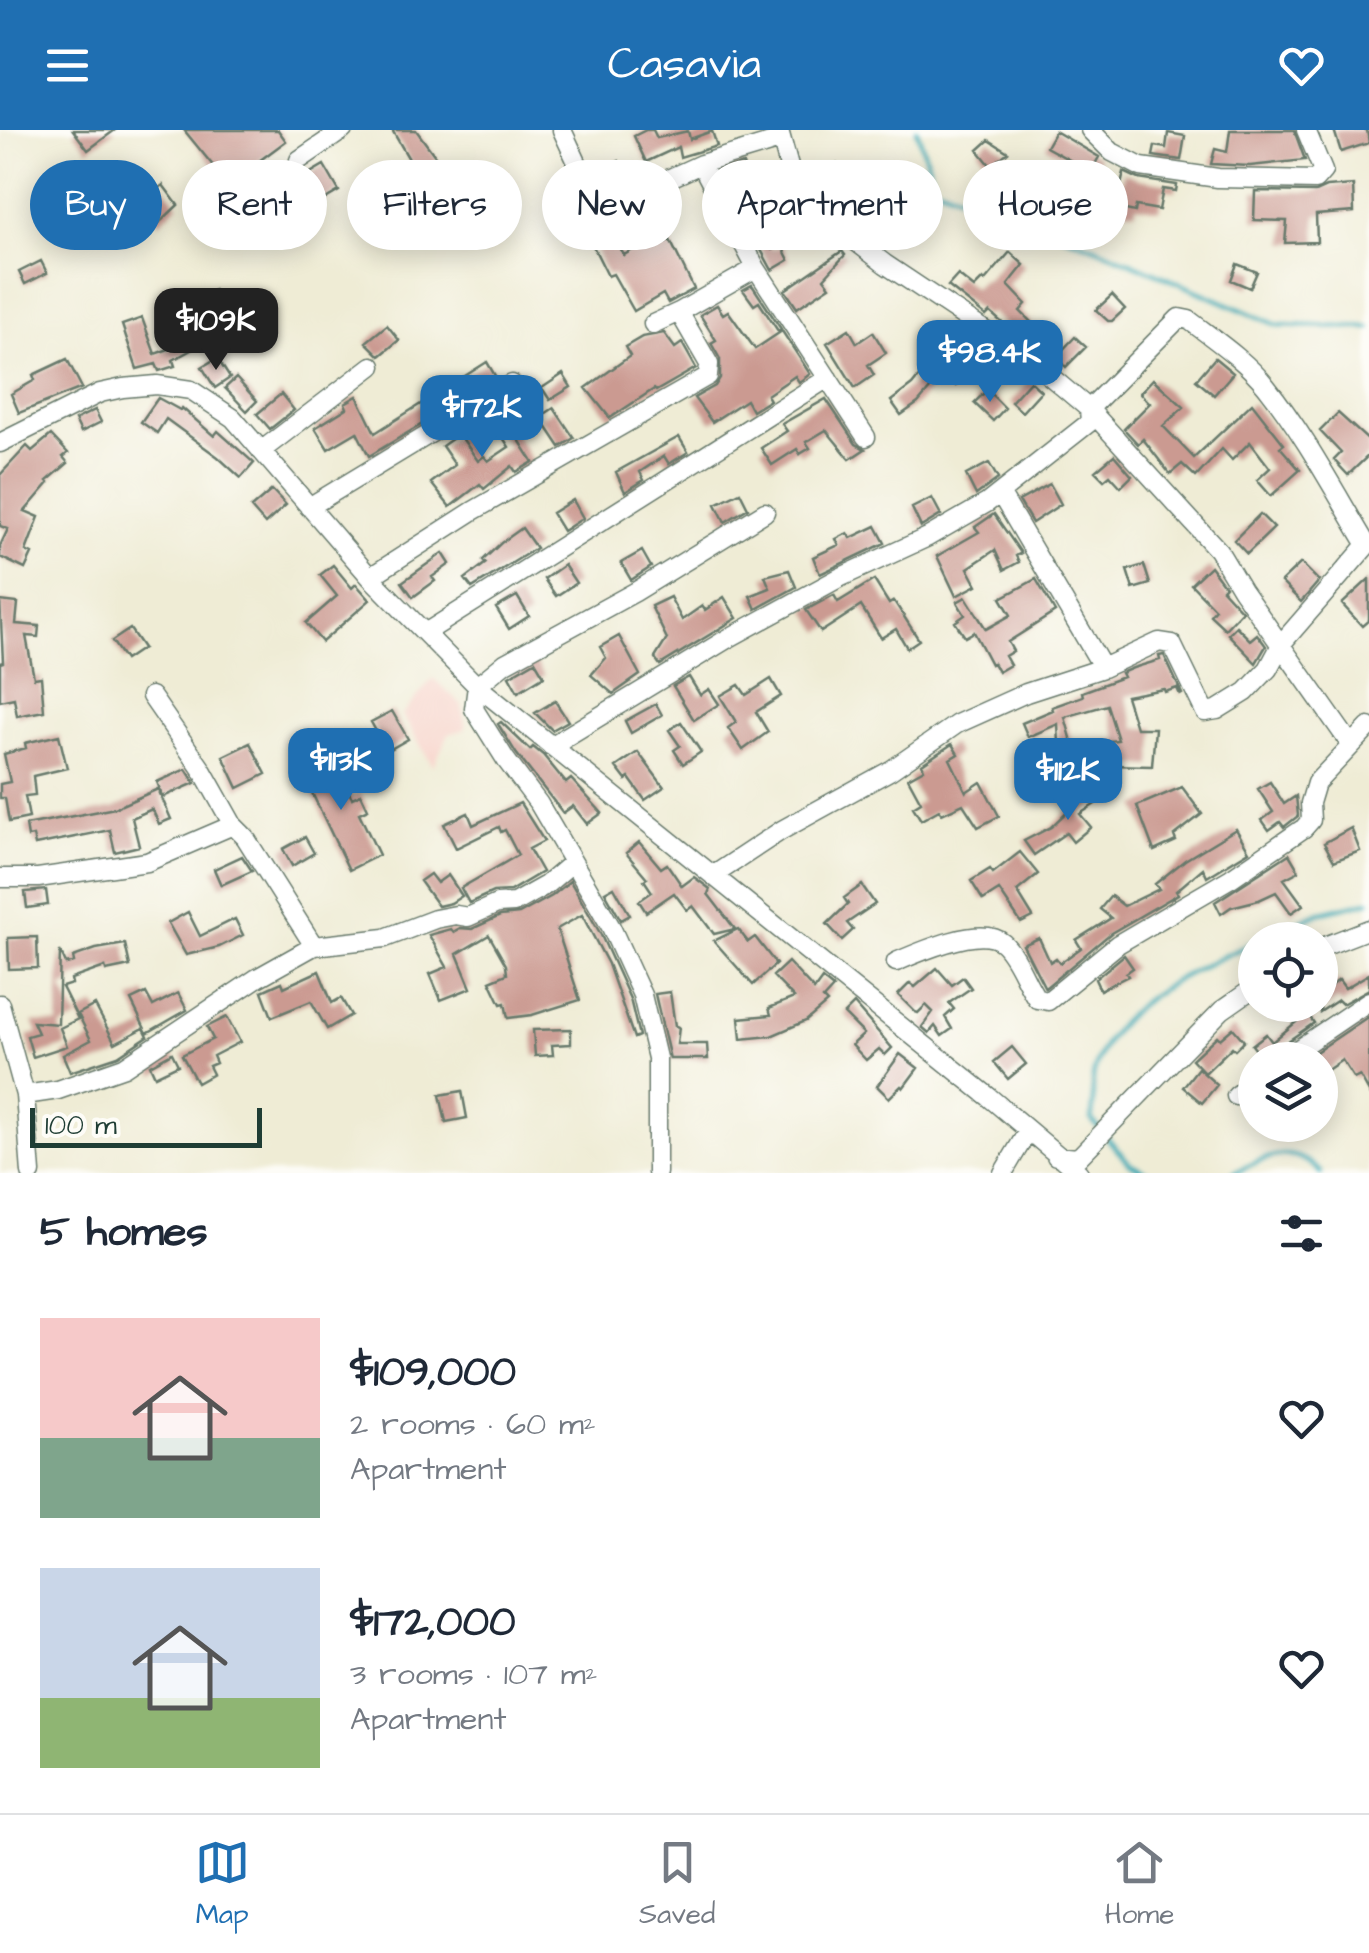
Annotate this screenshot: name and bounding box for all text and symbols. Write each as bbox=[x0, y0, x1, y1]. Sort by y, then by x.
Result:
text: Casavia bbox=[608, 34, 761, 96]
icon: menu bbox=[40, 38, 95, 93]
icon: heart bbox=[1274, 38, 1329, 93]
chip: Buy bbox=[30, 160, 162, 250]
chip: Rent bbox=[182, 160, 327, 250]
chip: Filters bbox=[347, 160, 522, 250]
chip: New bbox=[542, 160, 682, 250]
chip: Apartment bbox=[702, 160, 943, 250]
chip: House bbox=[963, 160, 1128, 250]
pin: $109K bbox=[146, 288, 286, 373]
text: $109K bbox=[176, 298, 256, 343]
pin: $98.4K bbox=[909, 320, 1071, 405]
text: $98.4K bbox=[939, 330, 1041, 375]
pin: $172K bbox=[412, 375, 552, 460]
text: $172K bbox=[442, 385, 522, 430]
pin: $113K bbox=[271, 728, 411, 813]
text: $113K bbox=[310, 738, 372, 783]
pin: $112K bbox=[998, 738, 1138, 823]
text: $112K bbox=[1036, 748, 1100, 793]
map controls bbox=[1238, 922, 1338, 1142]
button: locate bbox=[1238, 922, 1338, 1022]
button: layers bbox=[1238, 1042, 1338, 1142]
scale bar bbox=[30, 1103, 262, 1148]
text: 100 m bbox=[45, 1106, 117, 1145]
text: 5 homes bbox=[40, 1204, 207, 1262]
icon: filters bbox=[1274, 1206, 1329, 1261]
text: $109,000 bbox=[350, 1344, 516, 1402]
icon: home bbox=[120, 1358, 240, 1478]
icon: heart bbox=[1274, 1391, 1329, 1446]
text: 2 rooms · 60 m² bbox=[350, 1402, 596, 1447]
text: Apartment bbox=[350, 1447, 506, 1492]
text: $172,000 bbox=[350, 1594, 516, 1652]
icon: home bbox=[120, 1608, 240, 1728]
icon: heart bbox=[1274, 1641, 1329, 1696]
text: 3 rooms · 107 m² bbox=[350, 1652, 598, 1697]
text: Apartment bbox=[350, 1697, 506, 1742]
tab: Map bbox=[195, 1835, 250, 1934]
tab: Saved bbox=[639, 1835, 715, 1934]
tab: Home bbox=[1105, 1835, 1174, 1934]

